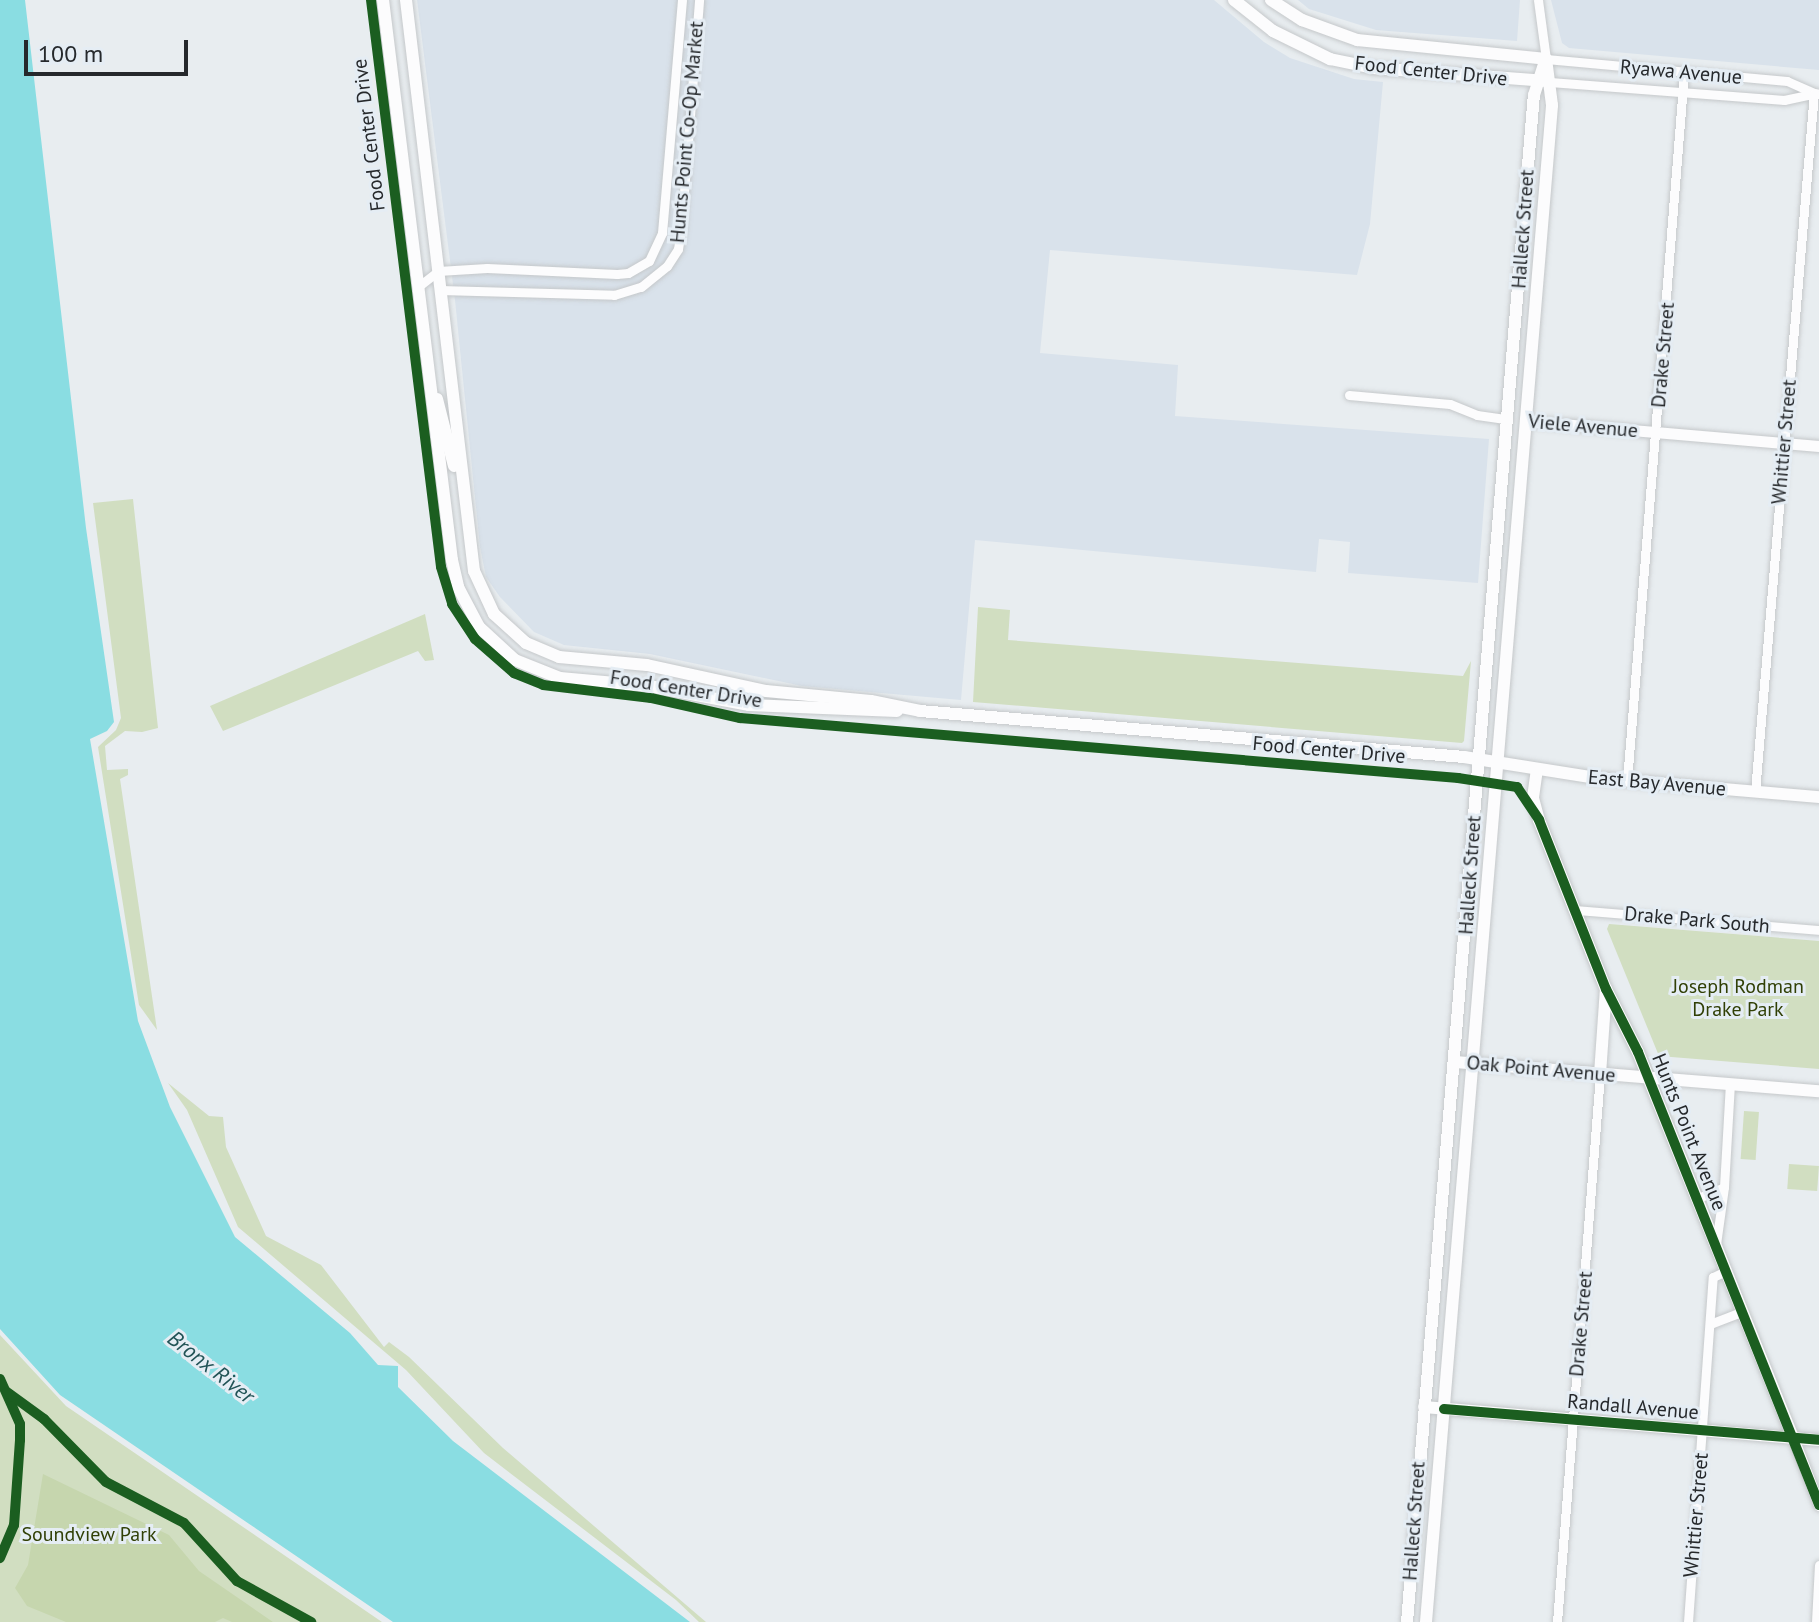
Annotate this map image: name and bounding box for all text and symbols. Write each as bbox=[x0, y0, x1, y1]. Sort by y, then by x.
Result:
street label: Hunts Point Co-Op Market bbox=[665, 20, 709, 244]
scale bar bbox=[28, 24, 192, 74]
text: 100 m bbox=[38, 38, 103, 69]
street label: Food Center Drive bbox=[1353, 51, 1509, 91]
street label: Ryawa Avenue bbox=[1619, 55, 1743, 89]
street label: Food Center Drive bbox=[348, 57, 390, 213]
street label: Halleck Street bbox=[1507, 168, 1539, 290]
street label: Drake Street bbox=[1646, 301, 1680, 409]
street label: Whittier Street bbox=[1767, 379, 1801, 505]
street label: Viele Avenue bbox=[1527, 409, 1639, 443]
street label: Food Center Drive bbox=[608, 665, 764, 713]
street label: Food Center Drive bbox=[1252, 731, 1406, 769]
street label: East Bay Avenue bbox=[1586, 765, 1728, 801]
street label: Halleck Street bbox=[1454, 814, 1486, 936]
street label: Drake Park South bbox=[1623, 902, 1771, 938]
park label: Joseph Rodman Drake Park bbox=[1672, 975, 1804, 1022]
street label: Oak Point Avenue bbox=[1465, 1050, 1617, 1088]
street label: Hunts Point Avenue bbox=[1646, 1050, 1732, 1214]
street label: Drake Street bbox=[1564, 1270, 1598, 1378]
water label: Bronx River bbox=[162, 1325, 260, 1409]
street label: Randall Avenue bbox=[1566, 1389, 1700, 1425]
street label: Whittier Street bbox=[1679, 1452, 1713, 1578]
street label: Halleck Street bbox=[1398, 1460, 1430, 1582]
park label: Soundview Park bbox=[21, 1522, 157, 1546]

